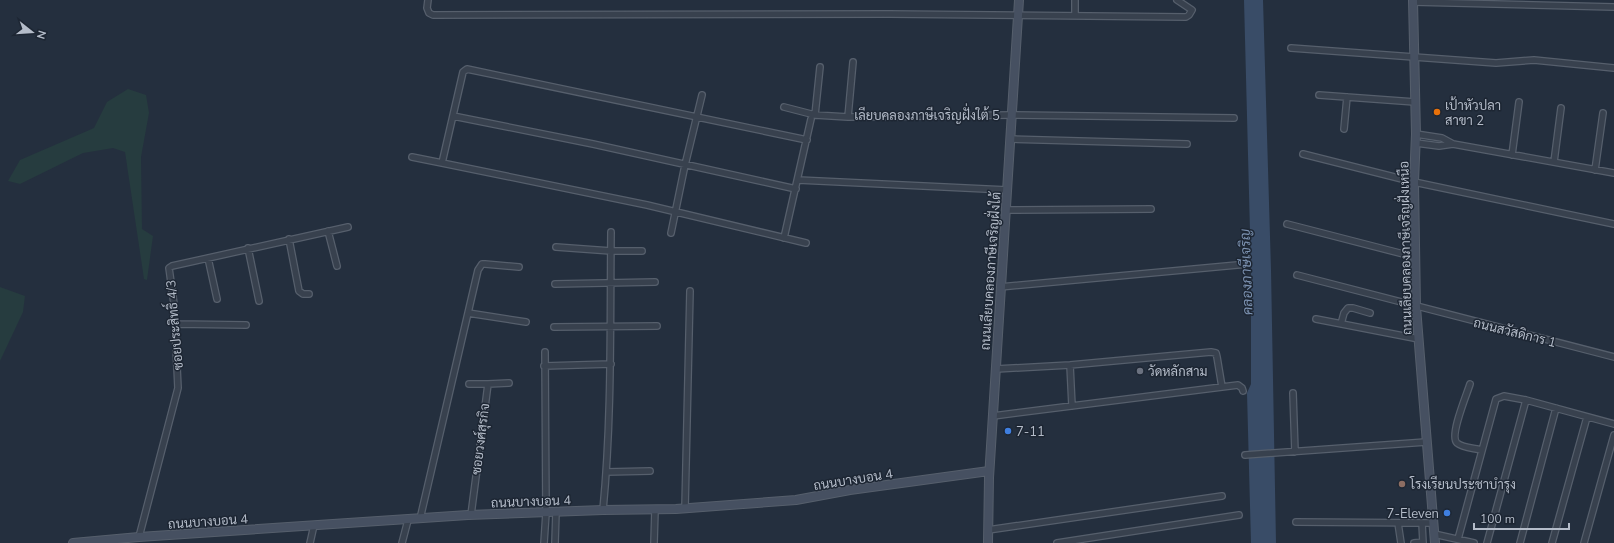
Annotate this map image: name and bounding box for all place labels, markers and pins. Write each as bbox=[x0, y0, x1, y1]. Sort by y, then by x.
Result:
place label: เป้าหัวปลา สาขา 2 bbox=[1445, 96, 1501, 130]
marker: เป้าหัวปลา สาขา 2 bbox=[1432, 107, 1442, 117]
place label: วัดหลักสาม bbox=[1148, 363, 1207, 381]
marker: วัดหลักสาม bbox=[1135, 366, 1145, 376]
place label: 7-11 bbox=[1016, 423, 1045, 441]
marker: 7-11 bbox=[1003, 426, 1013, 436]
place label: โรงเรียนประชาบำรุง bbox=[1409, 475, 1516, 494]
marker: โรงเรียนประชาบำรุง bbox=[1397, 479, 1407, 489]
place label: 7-Eleven bbox=[1387, 505, 1439, 523]
marker: 7-Eleven bbox=[1442, 508, 1452, 518]

